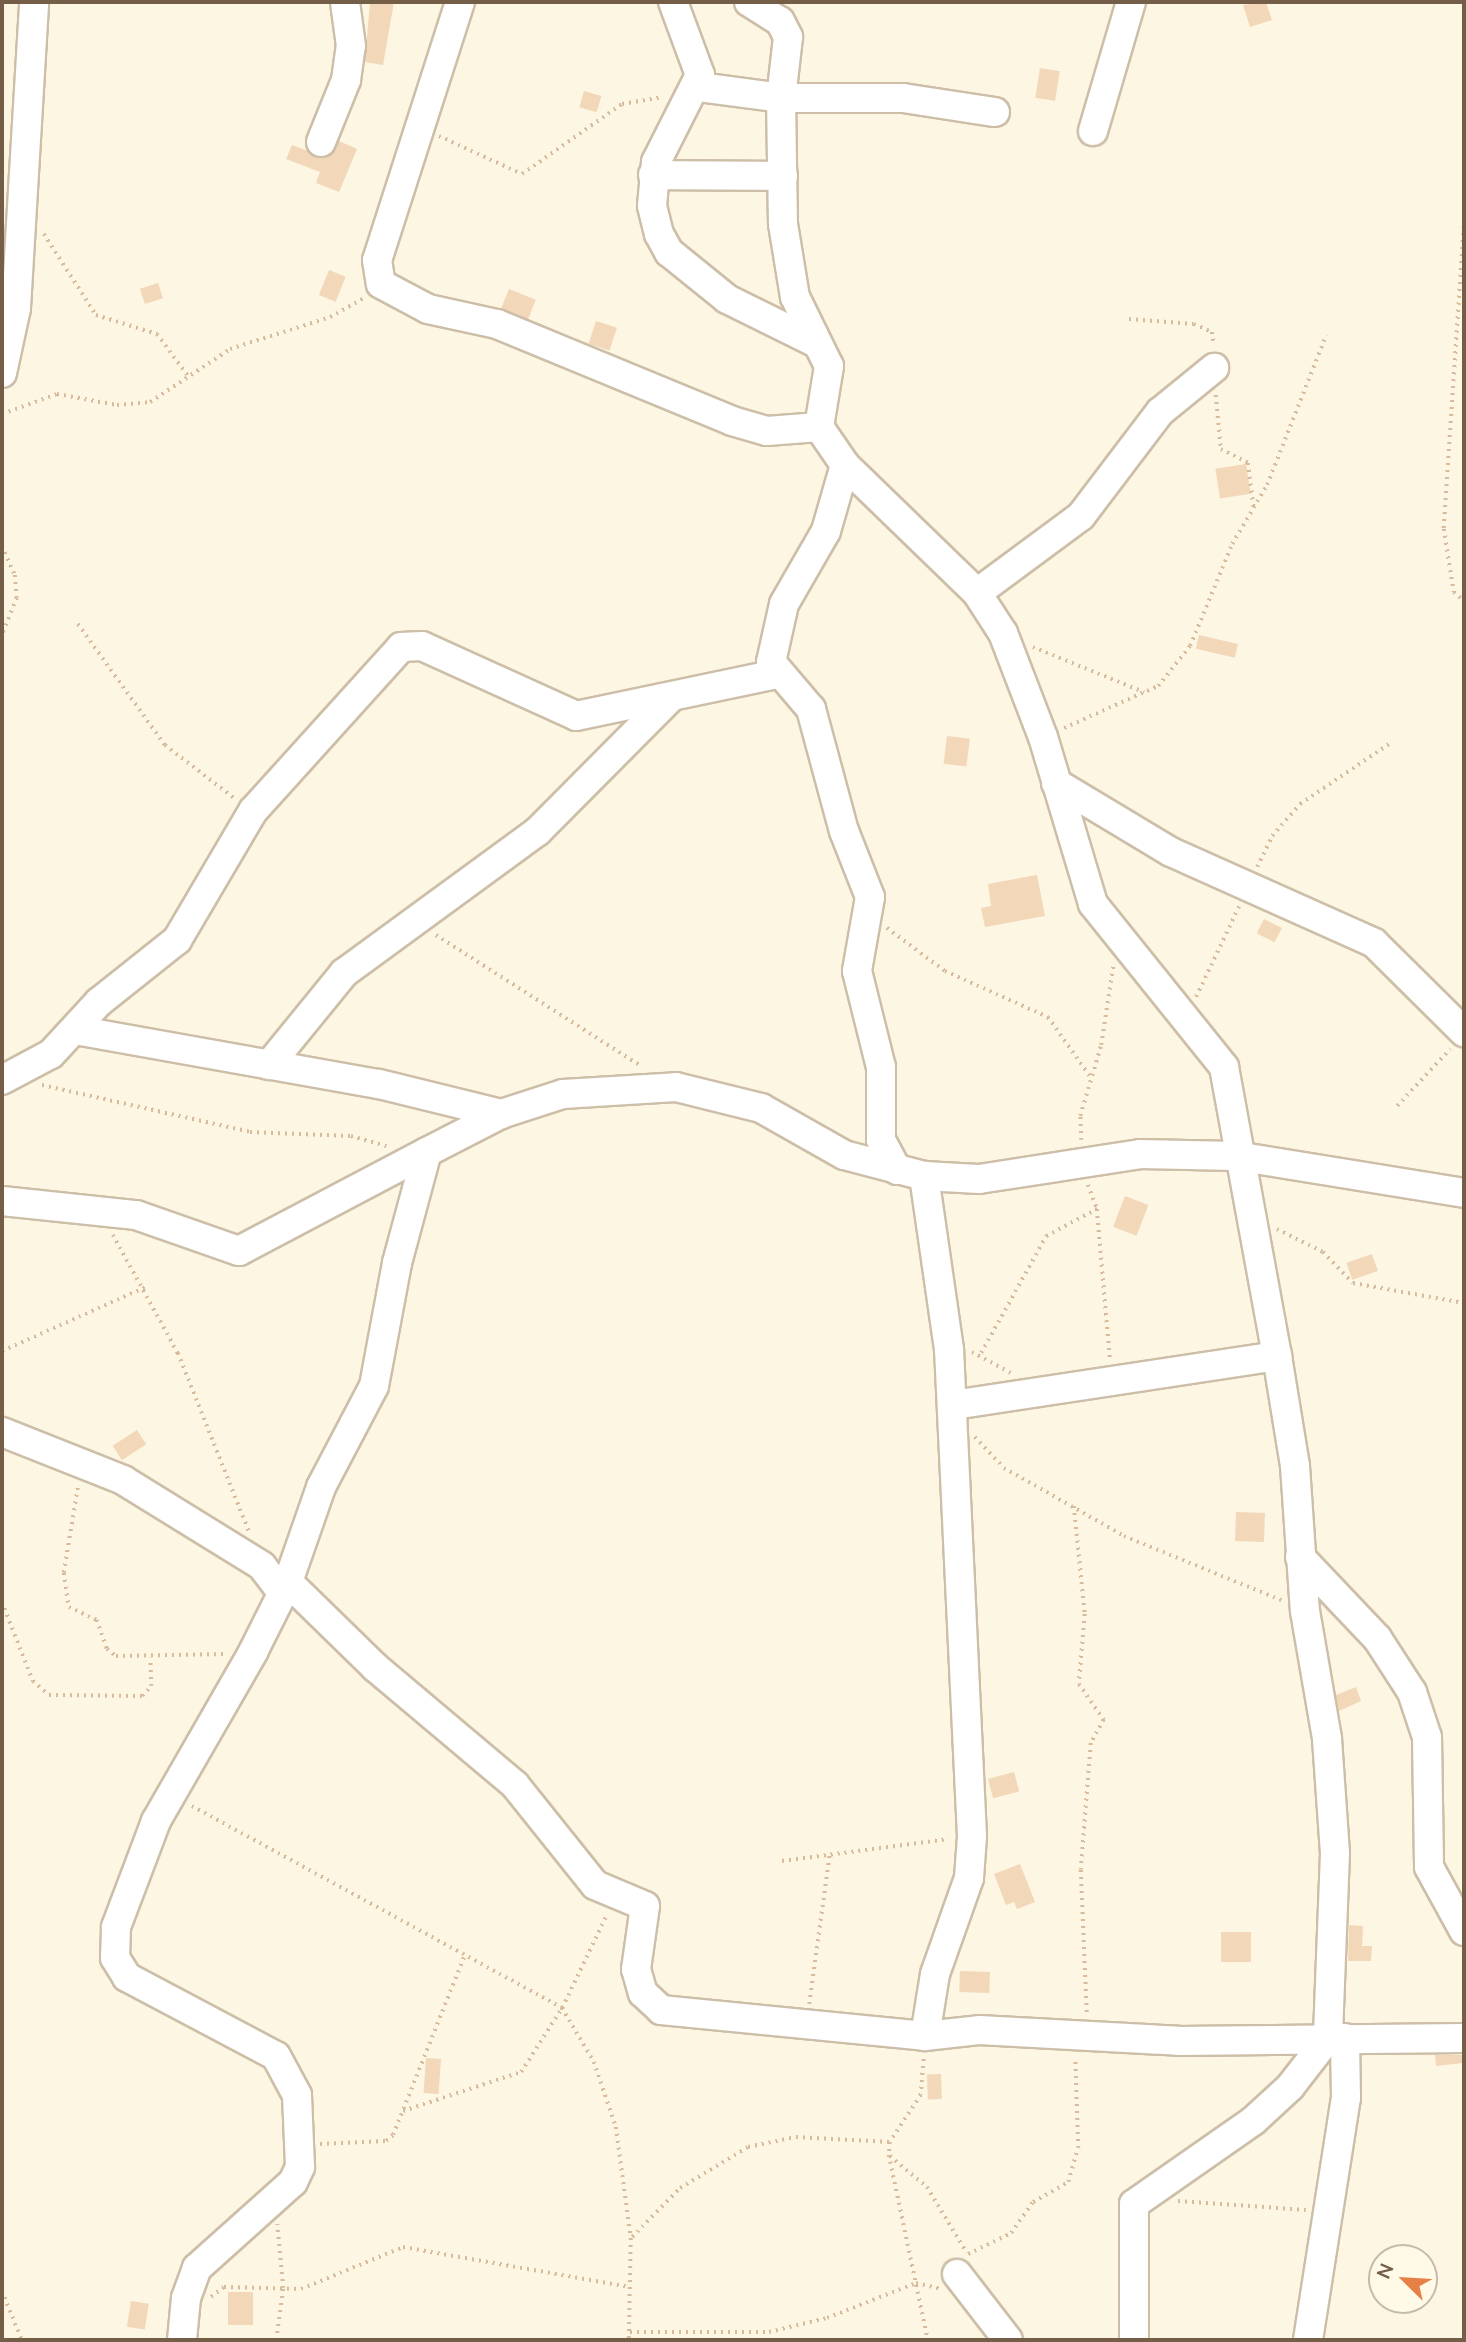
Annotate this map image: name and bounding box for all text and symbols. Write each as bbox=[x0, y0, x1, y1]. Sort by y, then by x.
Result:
north arrow bbox=[1368, 2244, 1438, 2314]
text: N bbox=[1371, 2259, 1400, 2283]

